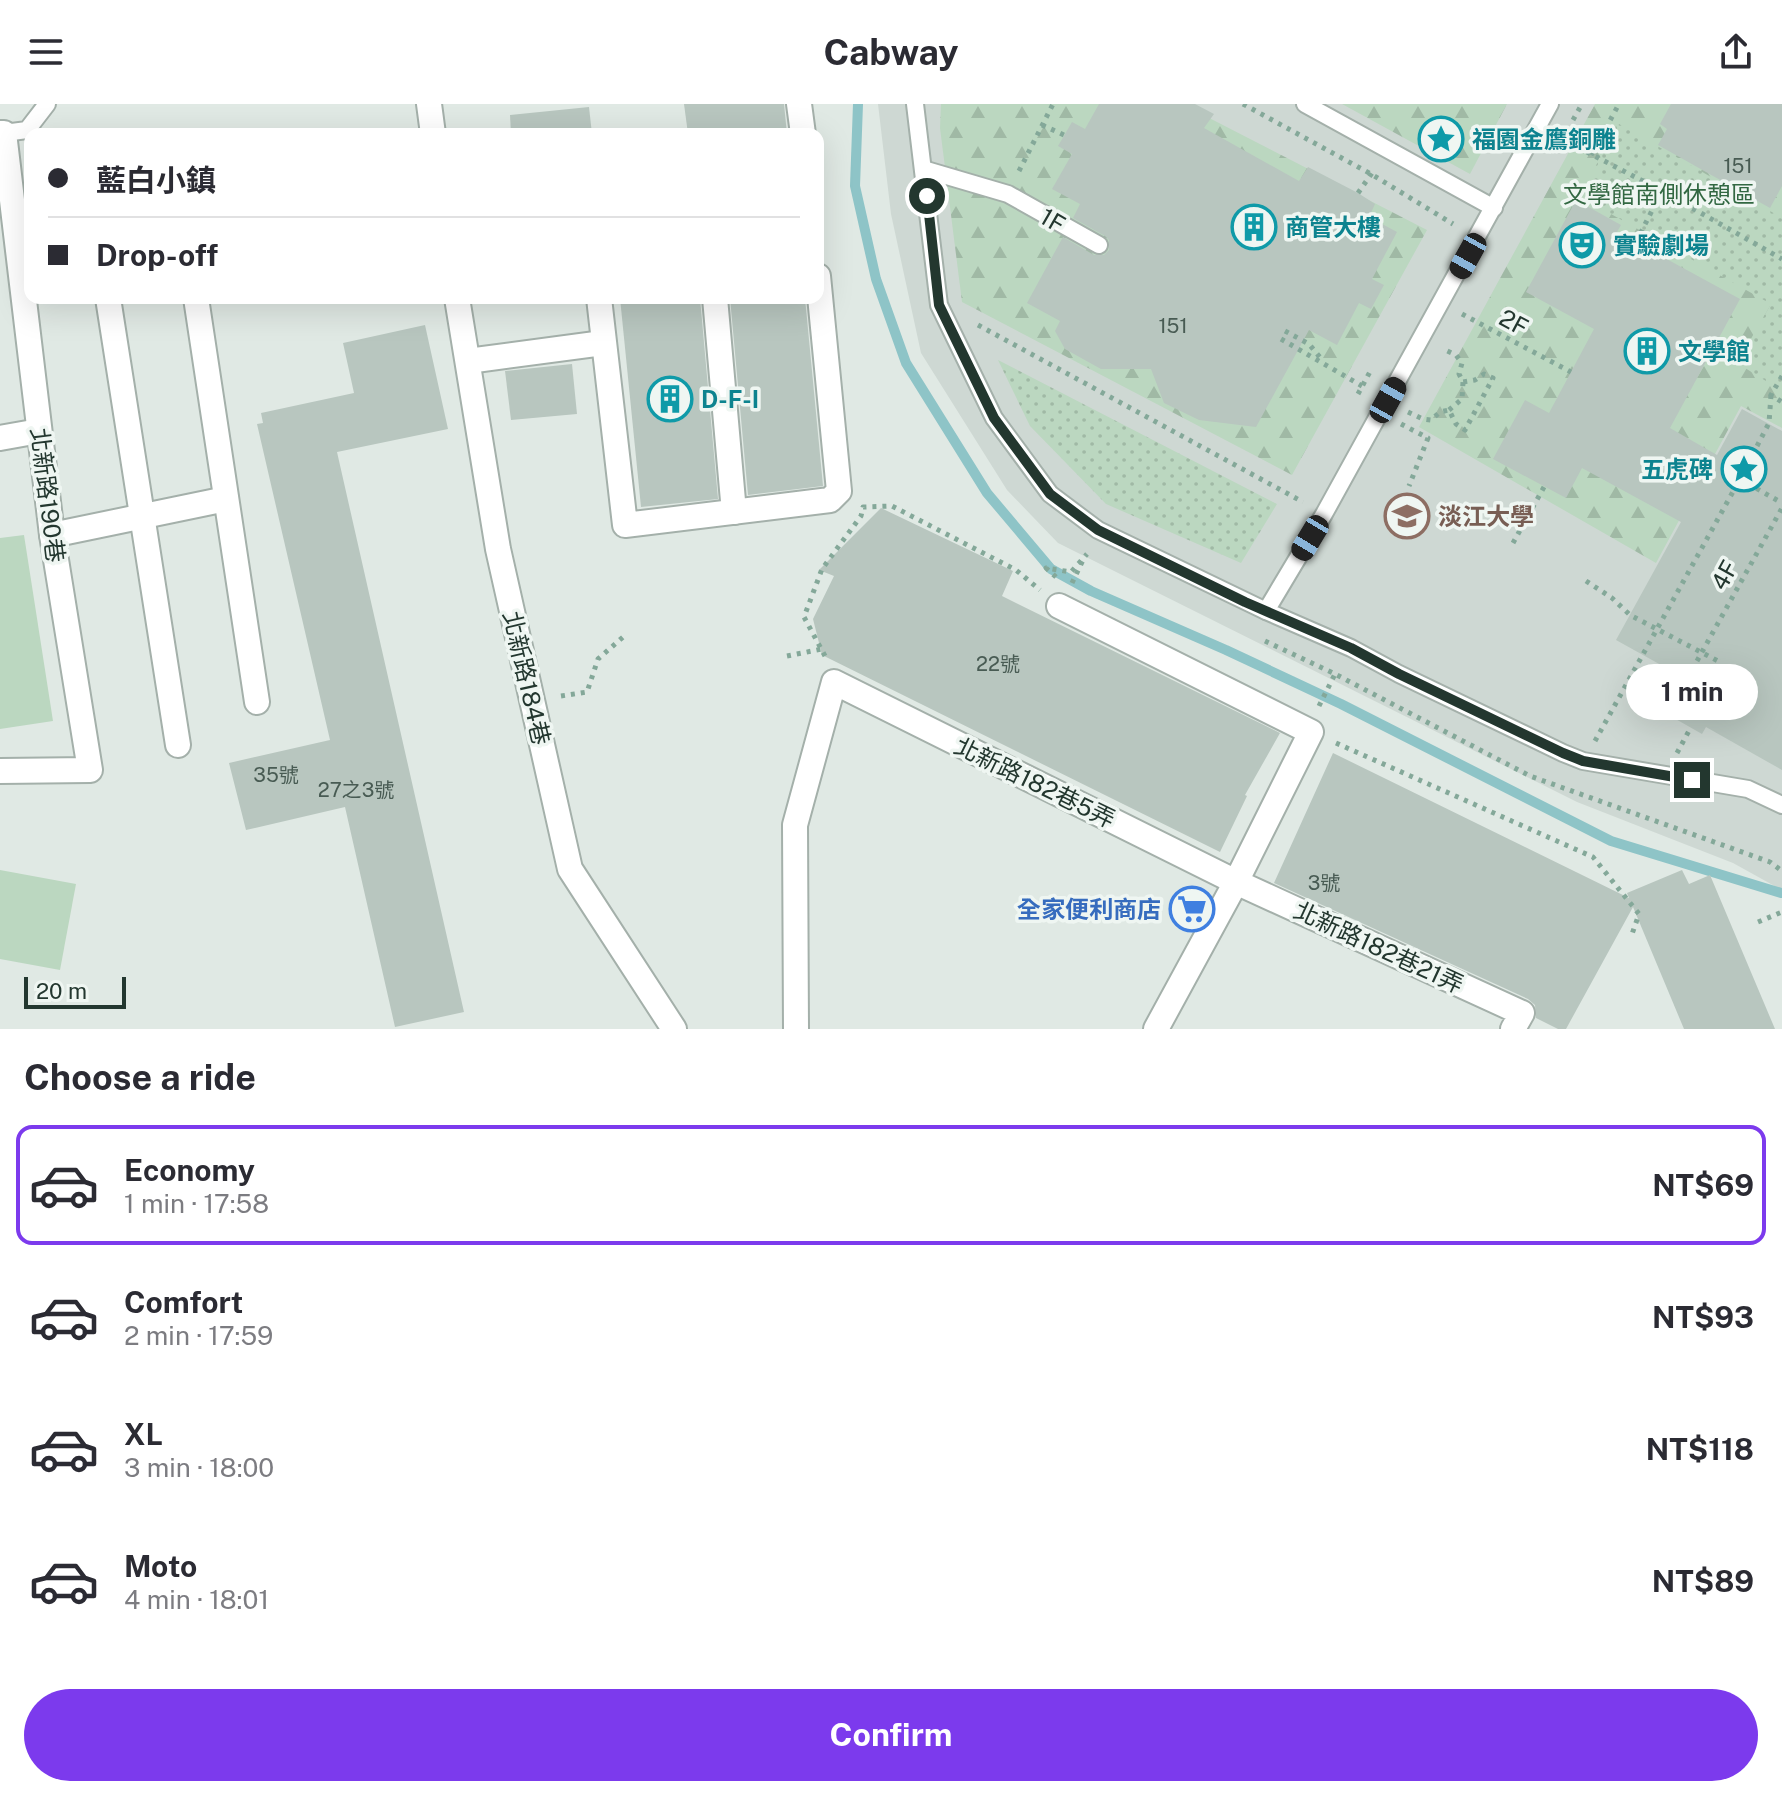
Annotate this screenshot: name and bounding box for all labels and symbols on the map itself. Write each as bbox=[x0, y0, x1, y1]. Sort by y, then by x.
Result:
place icon: 福園金鷹銅雕 bbox=[1417, 115, 1465, 163]
place label: 福園金鷹銅雕 bbox=[1472, 125, 1616, 153]
house number: 151 bbox=[1723, 154, 1753, 178]
route start bbox=[909, 178, 945, 214]
park label: 文學館南側休憩區 bbox=[1563, 180, 1755, 208]
street label: 1F bbox=[1036, 202, 1070, 238]
building icon: 商管大樓 bbox=[1230, 203, 1278, 251]
place label: 商管大樓 bbox=[1285, 213, 1381, 241]
theatre icon: 實驗劇場 bbox=[1558, 221, 1606, 269]
car bbox=[1446, 229, 1490, 283]
place label: 實驗劇場 bbox=[1613, 231, 1709, 259]
street label: 2F bbox=[1495, 303, 1533, 341]
house number: 151 bbox=[1158, 314, 1188, 338]
building icon: 文學館 bbox=[1623, 327, 1671, 375]
place label: 文學館 bbox=[1678, 337, 1750, 365]
car bbox=[1366, 373, 1410, 427]
building icon: D-F-I bbox=[646, 375, 694, 423]
place label: D-F-I bbox=[701, 385, 759, 413]
street label: 北新路190巷 bbox=[26, 426, 70, 564]
place icon: 五虎碑 bbox=[1720, 445, 1768, 493]
place label: 五虎碑 bbox=[1641, 455, 1713, 483]
school or university icon: 淡江大學 bbox=[1383, 492, 1431, 540]
place label: 淡江大學 bbox=[1438, 502, 1534, 530]
car bbox=[1287, 511, 1333, 565]
street label: 4F bbox=[1705, 555, 1743, 595]
street label: 北新路184巷 bbox=[498, 608, 556, 748]
house number: 22號 bbox=[976, 652, 1020, 676]
callout: 1 min bbox=[1626, 664, 1758, 720]
street label: 北新路182巷5弄 bbox=[950, 731, 1120, 833]
route end bbox=[1674, 762, 1710, 798]
house number: 35號 bbox=[253, 763, 299, 787]
house number: 27之3號 bbox=[318, 778, 394, 802]
house number: 3號 bbox=[1308, 871, 1340, 895]
supermarket icon: 全家便利商店 bbox=[1168, 885, 1216, 933]
place label: 全家便利商店 bbox=[1017, 895, 1161, 923]
street label: 北新路182巷21弄 bbox=[1290, 895, 1468, 999]
scale bar bbox=[24, 973, 126, 1009]

